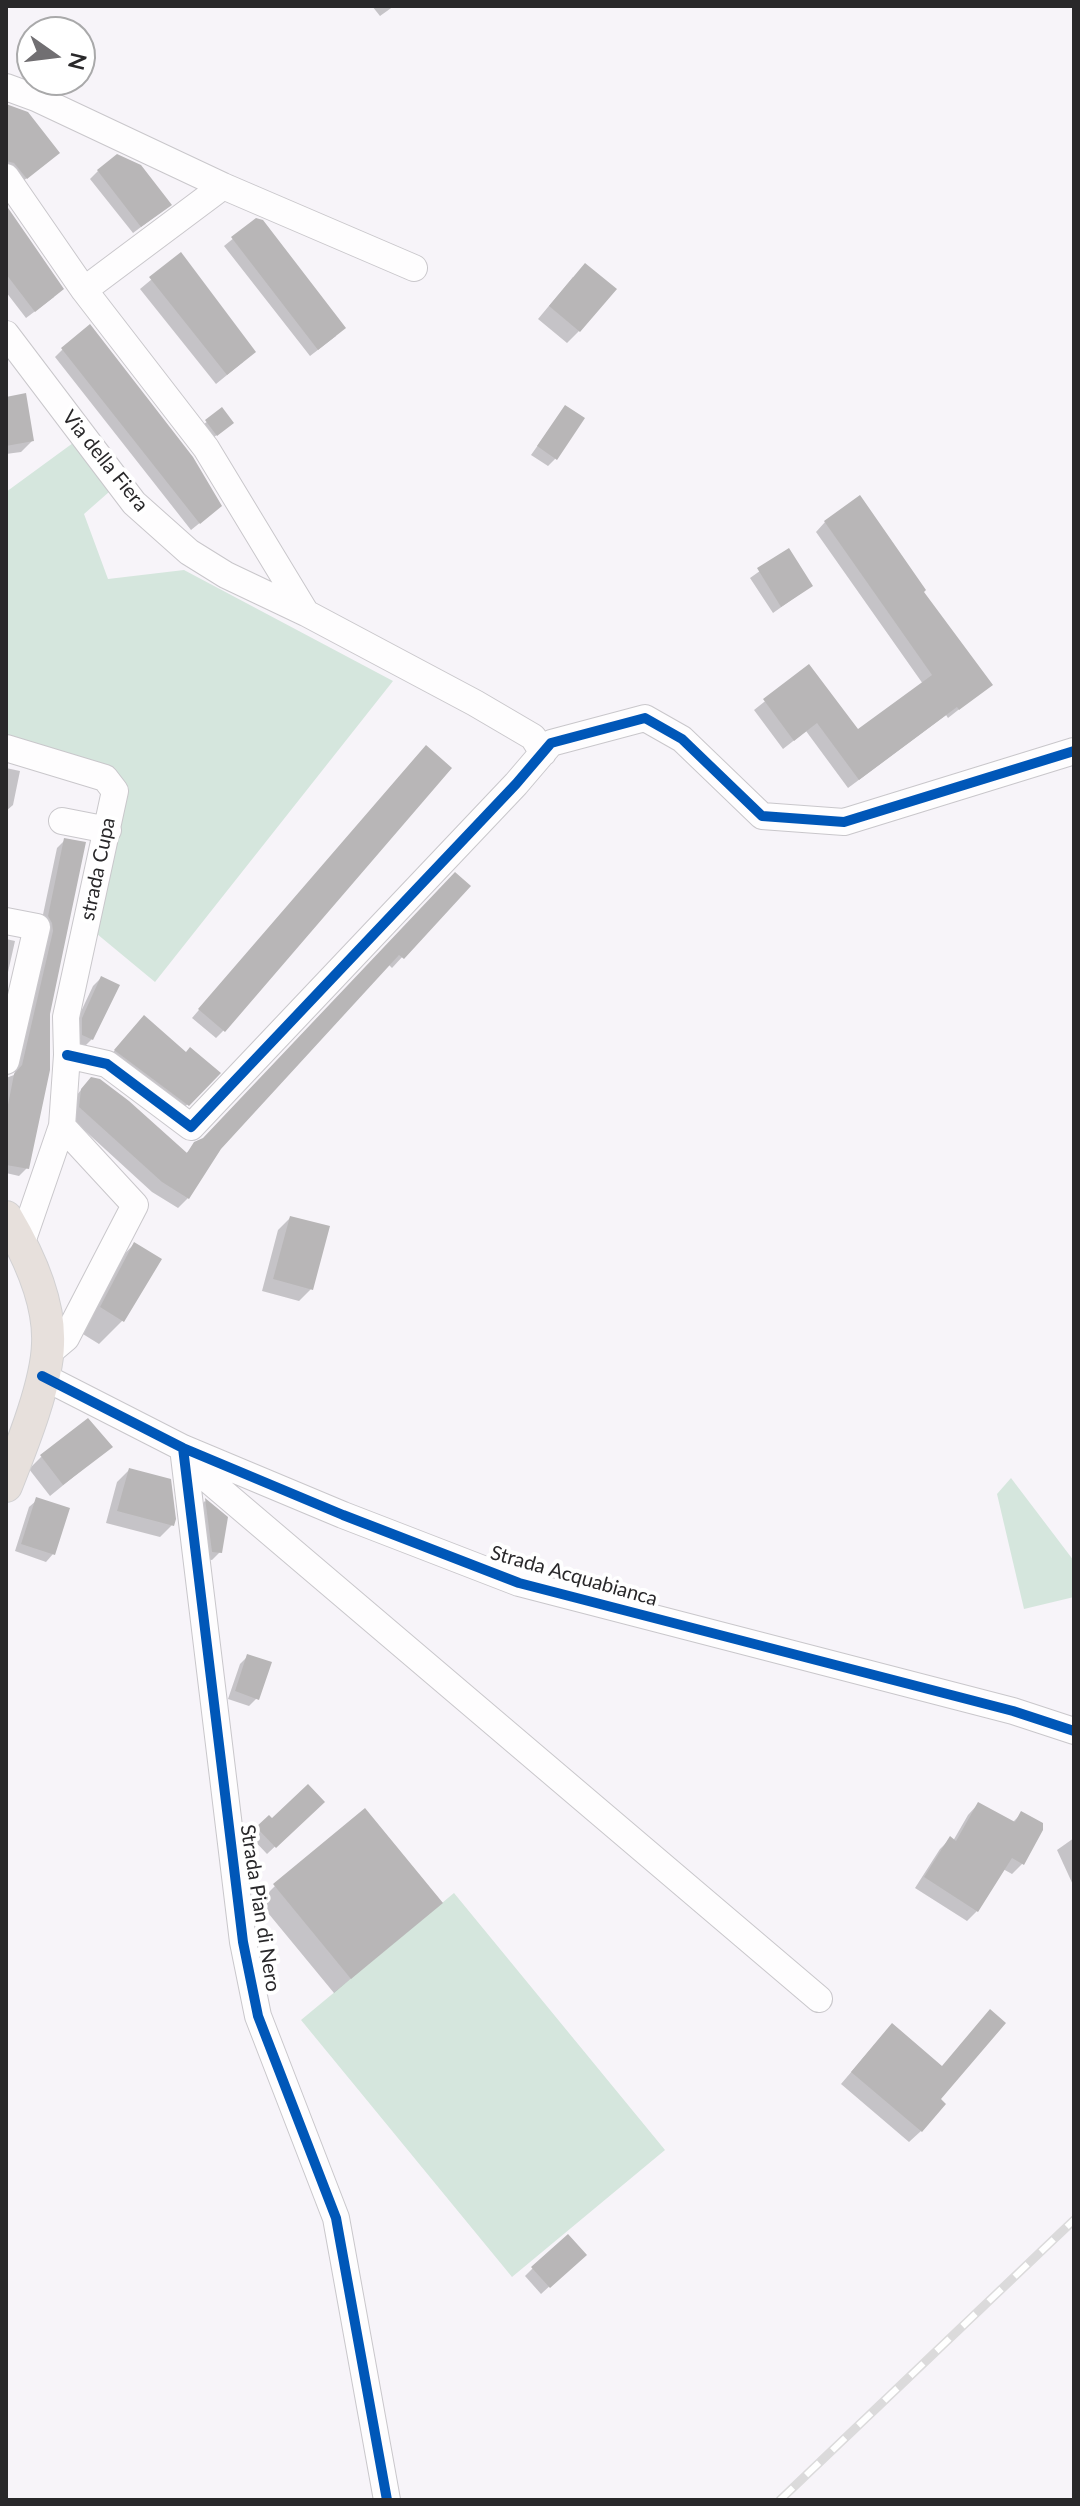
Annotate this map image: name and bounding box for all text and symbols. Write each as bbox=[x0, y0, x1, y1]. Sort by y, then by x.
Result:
north arrow bbox=[16, 16, 96, 96]
text: N bbox=[63, 50, 93, 73]
street label: Via della Fiera bbox=[57, 406, 153, 516]
street label: strada Cupa bbox=[75, 815, 121, 923]
street label: Strada Acquabianca bbox=[488, 1541, 660, 1611]
street label: Strada Pian di Nero bbox=[235, 1823, 285, 1993]

